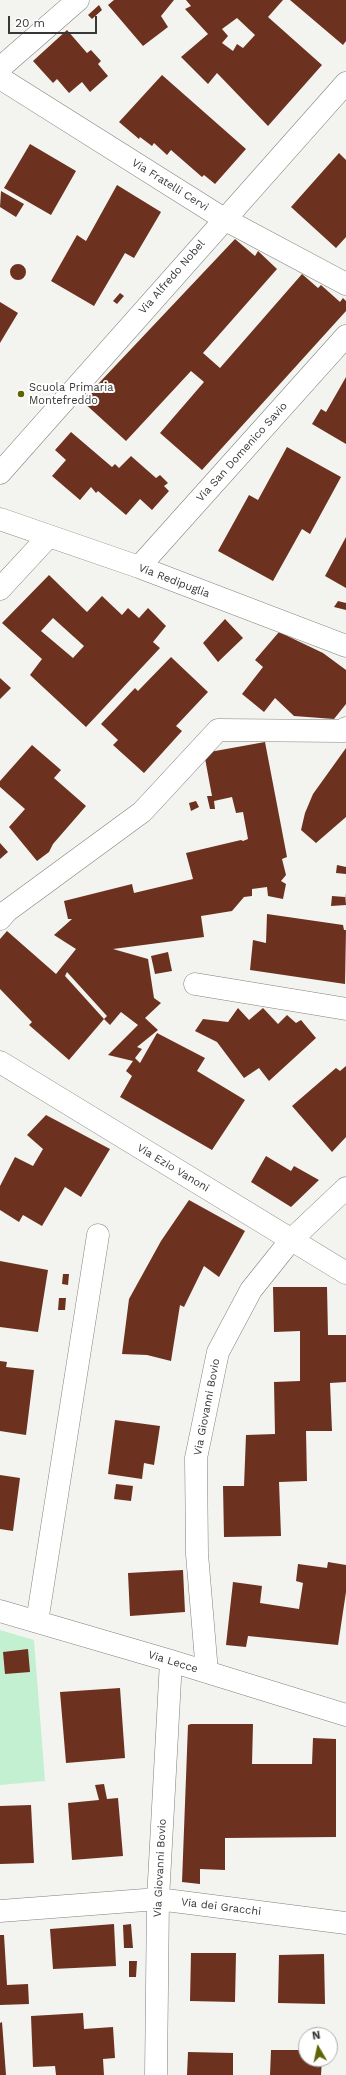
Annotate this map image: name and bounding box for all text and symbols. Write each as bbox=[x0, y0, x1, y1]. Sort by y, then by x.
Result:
scale bar bbox=[10, 8, 99, 34]
text: 20 m bbox=[15, 16, 45, 30]
street label: Via Fratelli Cervi bbox=[129, 156, 211, 214]
street label: Via Alfredo Nobel bbox=[136, 237, 208, 317]
place label: Scuola Primaria Montefreddo bbox=[29, 381, 113, 407]
marker: Scuola Primaria Montefreddo bbox=[16, 389, 26, 399]
street label: Via San Domenico Savio bbox=[194, 399, 290, 505]
street label: Via Redipuglia bbox=[136, 561, 212, 601]
street label: Via Ezio Vanoni bbox=[134, 1141, 212, 1195]
street label: Via Giovanni Bovio bbox=[191, 1357, 223, 1457]
street label: Via Lecce bbox=[146, 1648, 200, 1676]
street label: Via Giovanni Bovio bbox=[151, 1818, 169, 1918]
street label: Via dei Gracchi bbox=[180, 1896, 262, 1918]
north arrow bbox=[298, 2027, 338, 2067]
text: N bbox=[311, 2029, 321, 2043]

